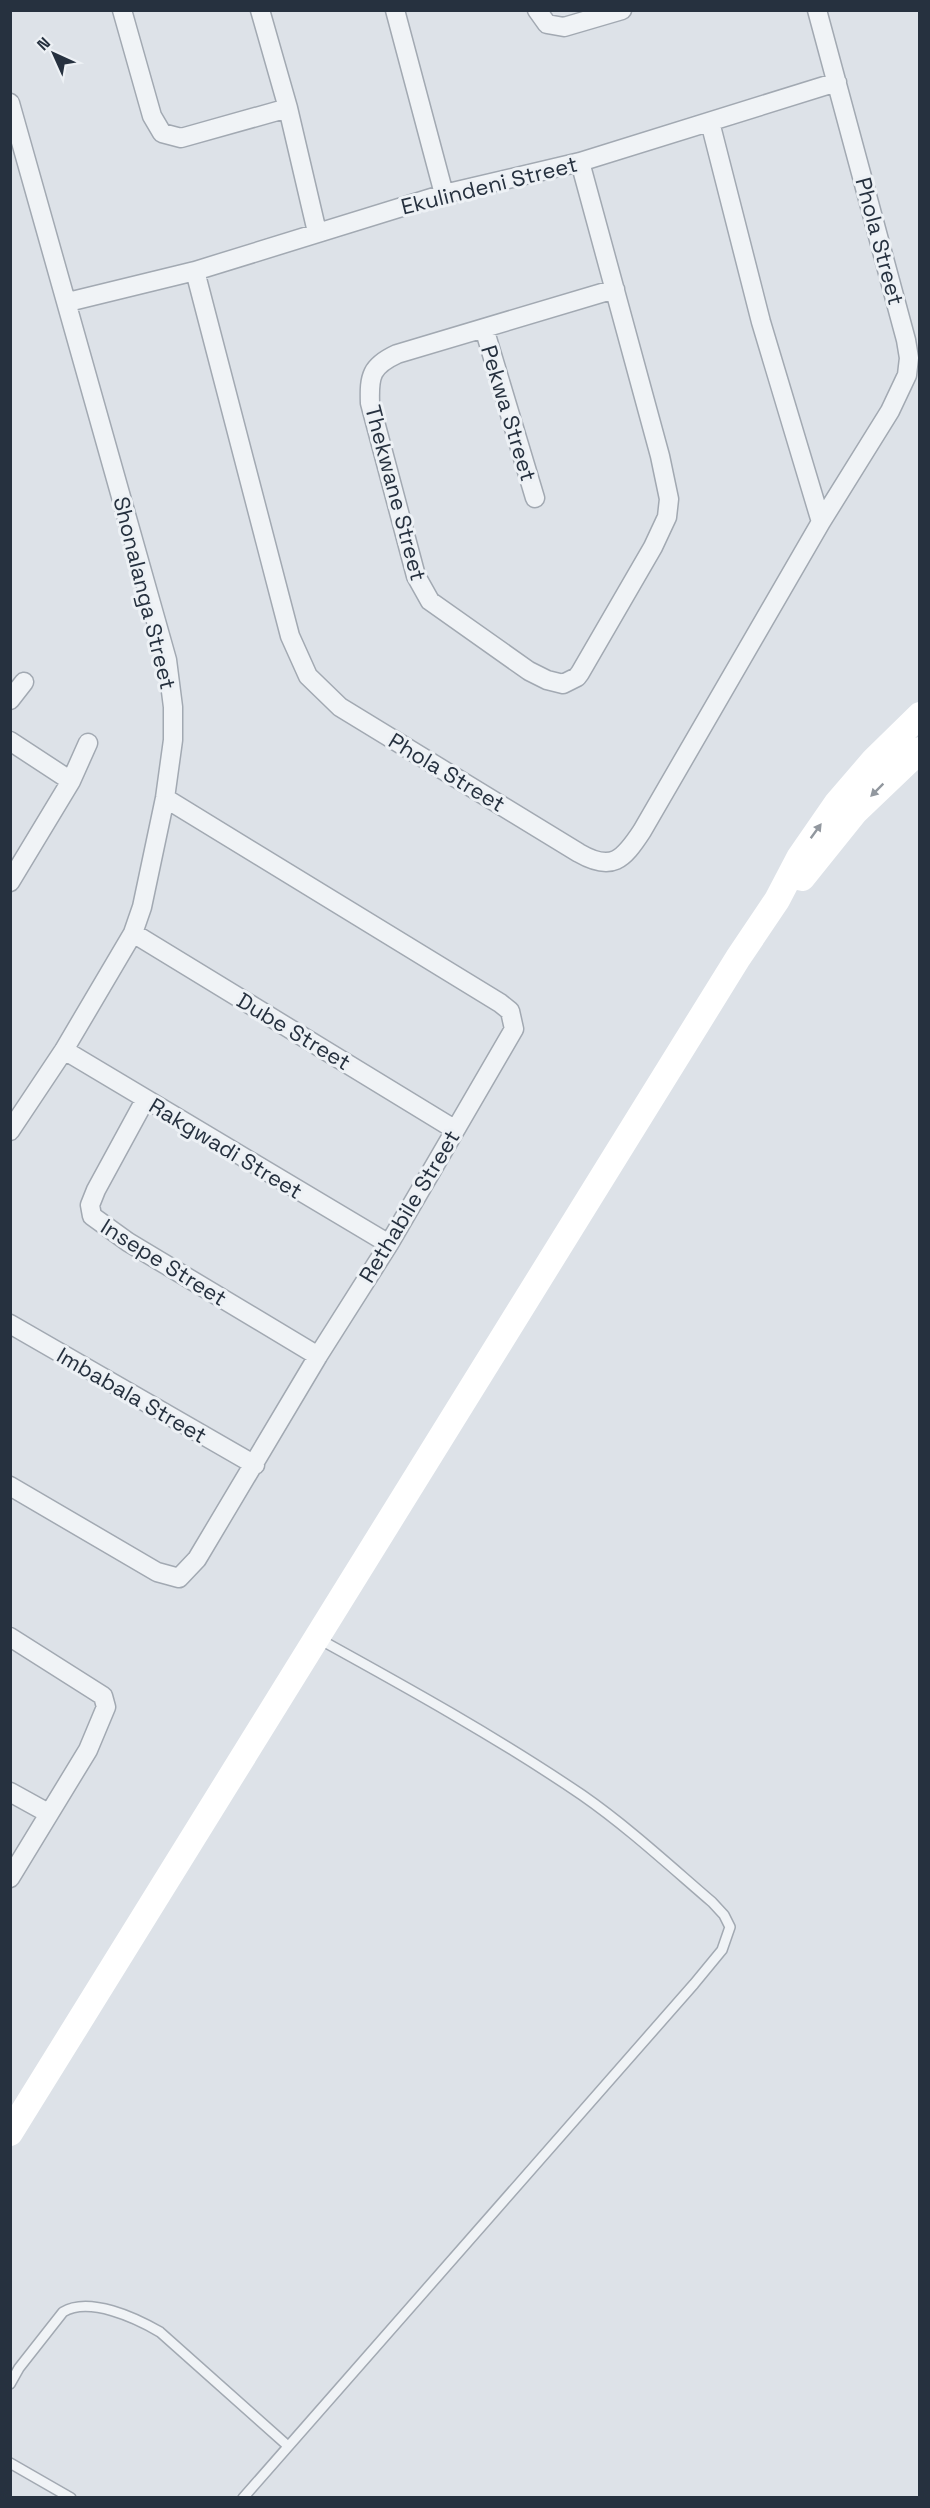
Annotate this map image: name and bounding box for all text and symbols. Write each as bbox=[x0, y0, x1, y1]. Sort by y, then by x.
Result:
north arrow bbox=[24, 24, 84, 84]
text: N bbox=[33, 33, 55, 55]
street label: Ekulindeni Street bbox=[398, 150, 580, 220]
street label: Phola Street bbox=[849, 174, 911, 308]
street label: Pekwa Street bbox=[475, 342, 543, 484]
street label: Thekwane Street bbox=[359, 402, 433, 584]
street label: Shonalanga Street bbox=[107, 494, 183, 692]
street label: Phola Street bbox=[384, 726, 510, 818]
one-way arrow bbox=[871, 783, 885, 797]
one-way arrow bbox=[810, 823, 822, 839]
street label: Dube Street bbox=[232, 986, 356, 1076]
street label: Rakgwadi Street bbox=[144, 1091, 308, 1205]
street label: Rethabile Street bbox=[352, 1124, 466, 1288]
street label: Insepe Street bbox=[96, 1212, 232, 1312]
street label: Imbabala Street bbox=[52, 1341, 212, 1449]

